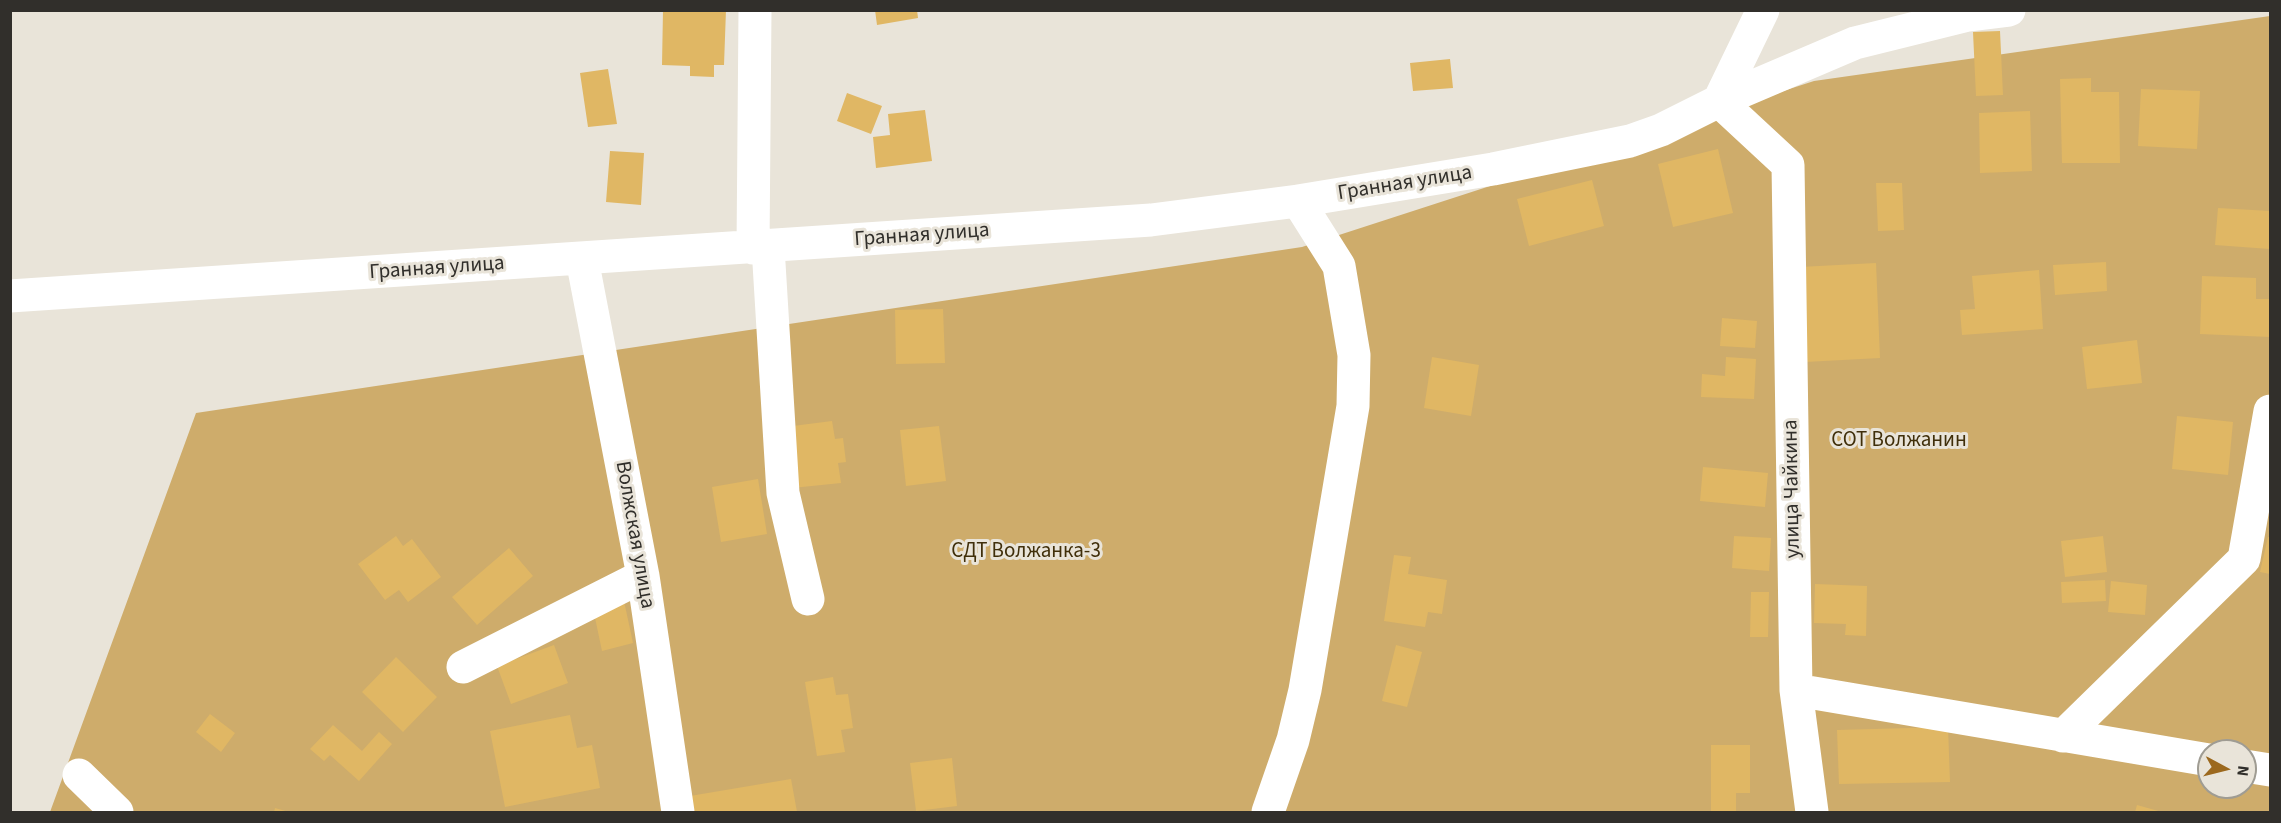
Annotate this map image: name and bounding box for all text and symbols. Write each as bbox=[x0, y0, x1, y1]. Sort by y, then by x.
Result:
street label: Гранная улица bbox=[1336, 161, 1474, 207]
street label: Гранная улица bbox=[854, 219, 990, 253]
street label: Гранная улица bbox=[369, 252, 505, 286]
street label: улица Чайкина bbox=[1779, 419, 1807, 559]
park label: СОТ Волжанин bbox=[1831, 428, 1967, 454]
street label: Волжская улица bbox=[609, 459, 659, 611]
park label: СДТ Волжанка-3 bbox=[951, 539, 1101, 565]
north arrow bbox=[2197, 739, 2257, 799]
text: N bbox=[2231, 764, 2254, 778]

